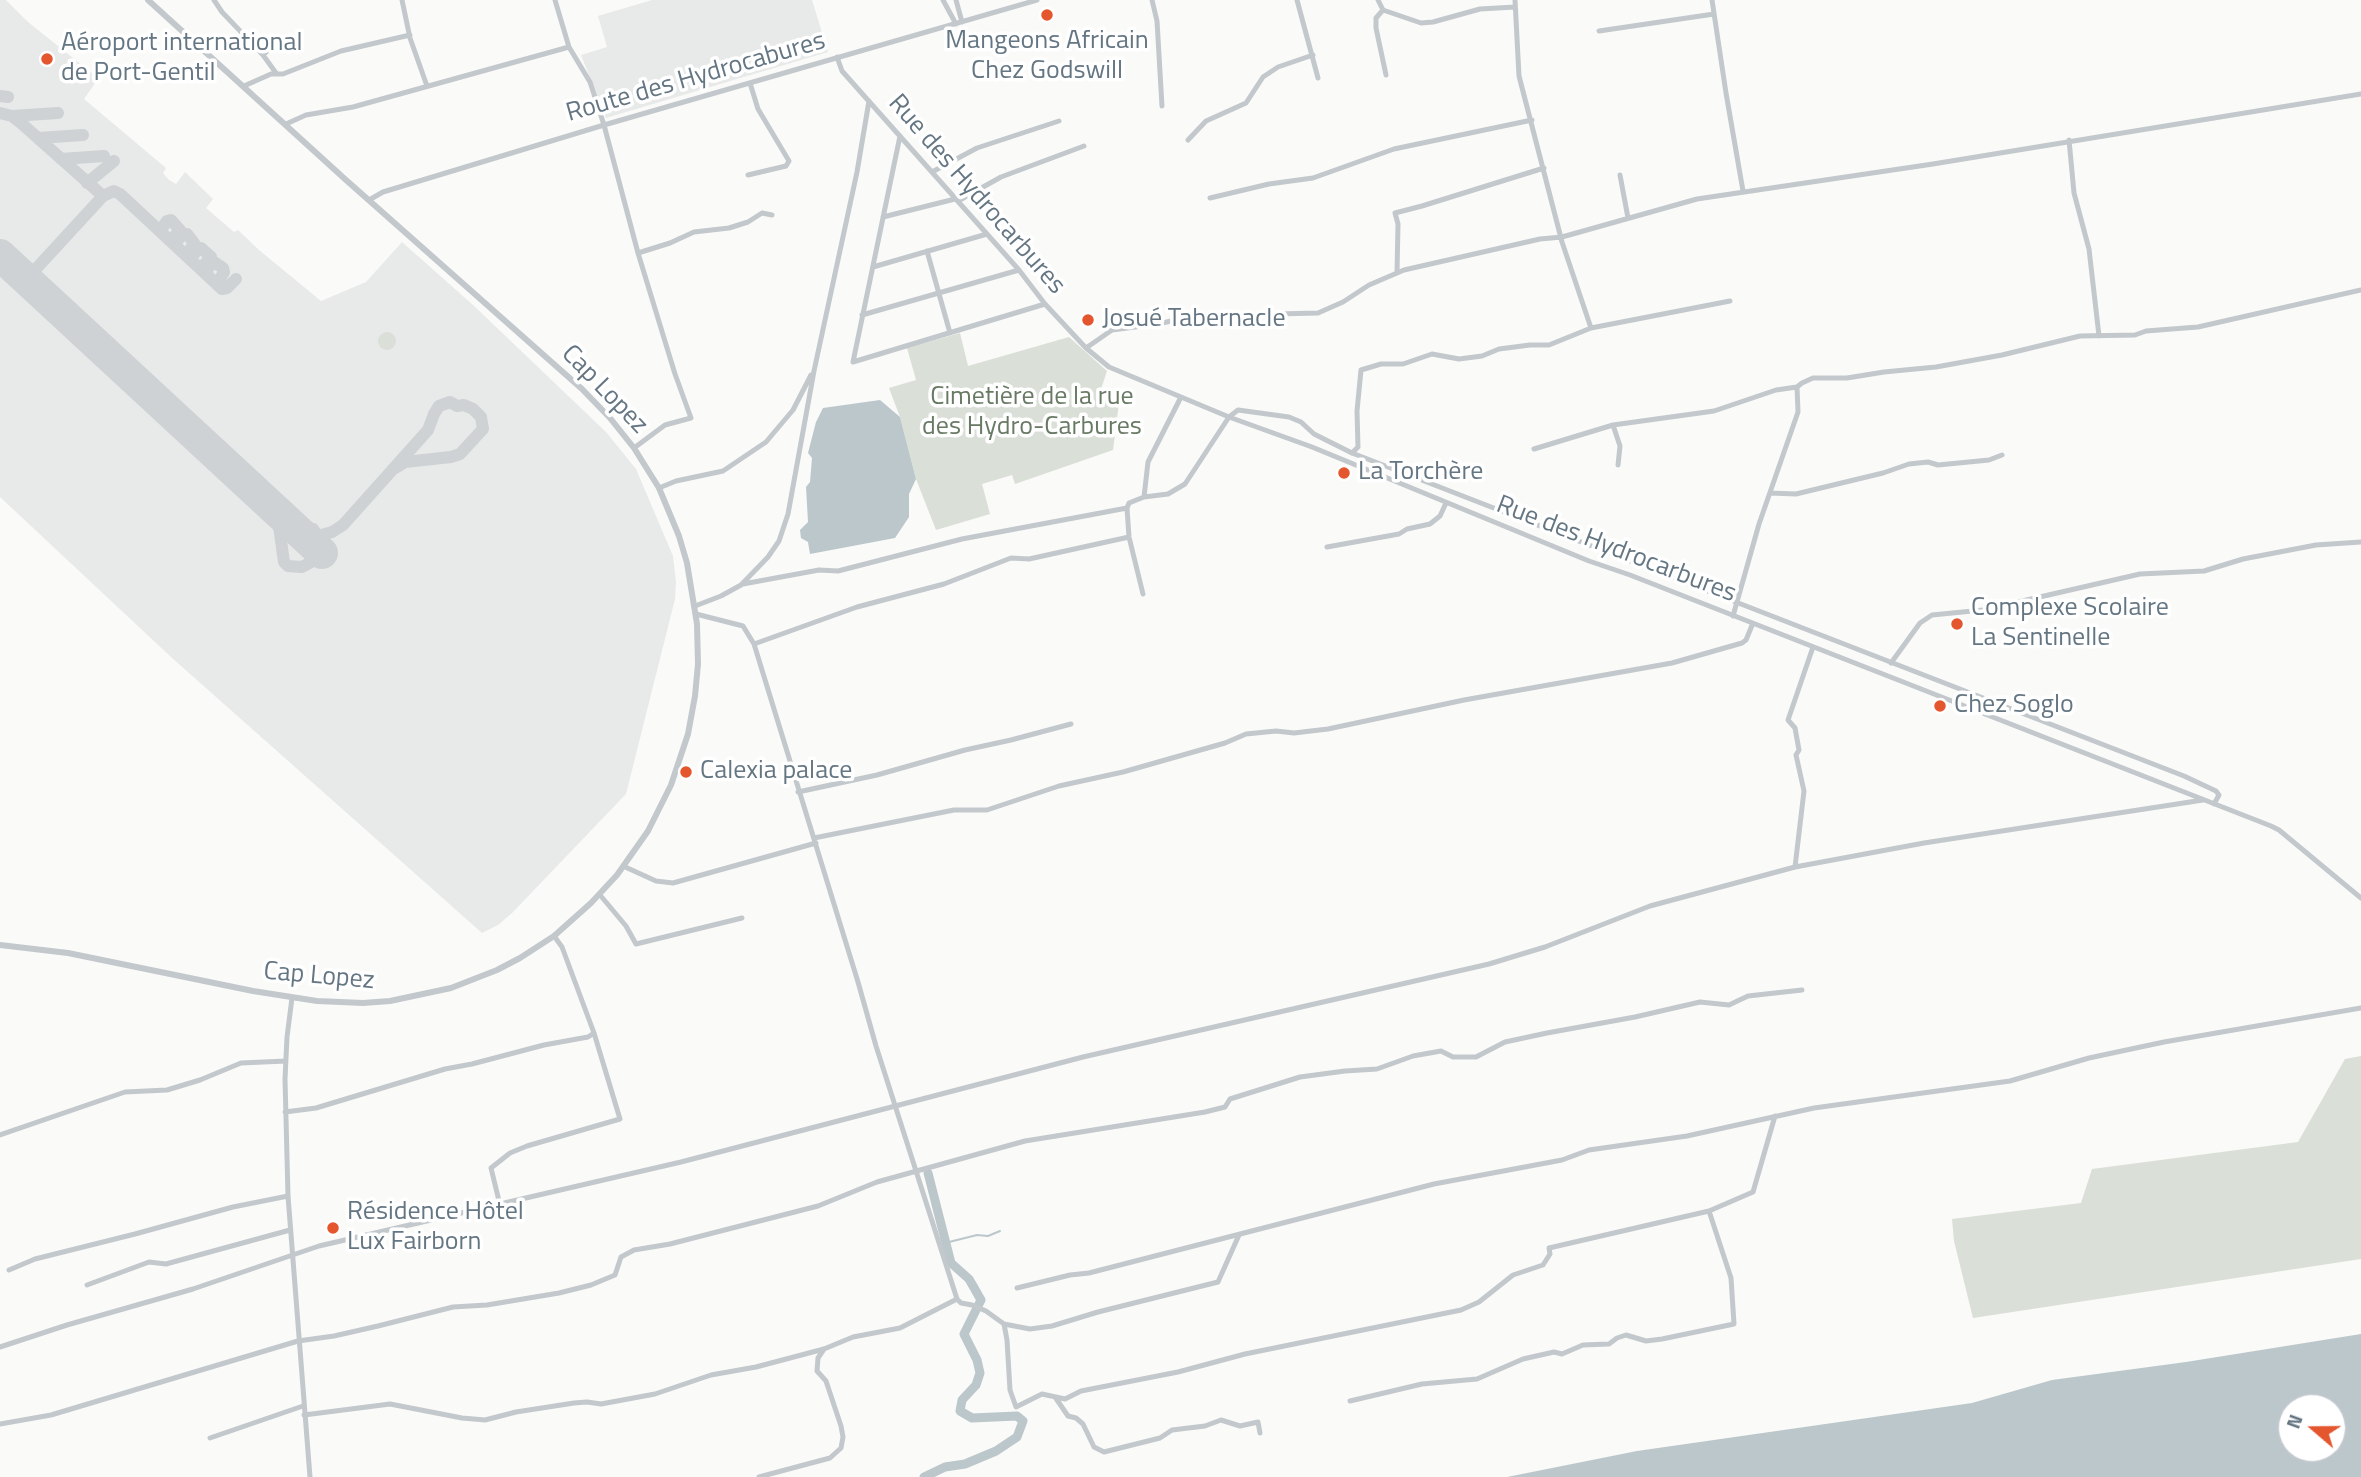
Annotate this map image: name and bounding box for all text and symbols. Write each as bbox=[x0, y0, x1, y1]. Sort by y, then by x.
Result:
marker: Mangeons Africain Chez Godswill bbox=[1039, 7, 1055, 23]
street label: Route des Hydrocabures bbox=[563, 26, 829, 130]
place label: Mangeons Africain Chez Godswill bbox=[945, 26, 1149, 88]
place label: Aéroport international de Port-Gentil bbox=[61, 28, 303, 90]
marker: Aéroport international de Port-Gentil bbox=[39, 51, 55, 67]
street label: Rue des Hydrocarbures bbox=[881, 89, 1071, 301]
place label: Josué Tabernacle bbox=[1102, 304, 1286, 336]
marker: Josué Tabernacle bbox=[1080, 312, 1096, 328]
street label: Cap Lopez bbox=[554, 339, 654, 441]
park label: Cimetière de la rue des Hydro-Carbures bbox=[922, 382, 1142, 444]
place label: La Torchère bbox=[1358, 457, 1483, 489]
marker: La Torchère bbox=[1336, 465, 1352, 481]
street label: Rue des Hydrocarbures bbox=[1492, 490, 1740, 610]
place label: Complexe Scolaire La Sentinelle bbox=[1971, 593, 2169, 654]
marker: Complexe Scolaire La Sentinelle bbox=[1949, 616, 1965, 632]
place label: Chez Soglo bbox=[1954, 690, 2074, 722]
marker: Chez Soglo bbox=[1932, 698, 1948, 714]
place label: Calexia palace bbox=[700, 756, 852, 788]
marker: Calexia palace bbox=[678, 764, 694, 780]
street label: Cap Lopez bbox=[262, 957, 376, 997]
place label: Résidence Hôtel Lux Fairborn bbox=[347, 1197, 524, 1258]
marker: Résidence Hôtel Lux Fairborn bbox=[325, 1220, 341, 1236]
north arrow bbox=[2277, 1393, 2347, 1463]
text: N bbox=[2278, 1410, 2310, 1432]

